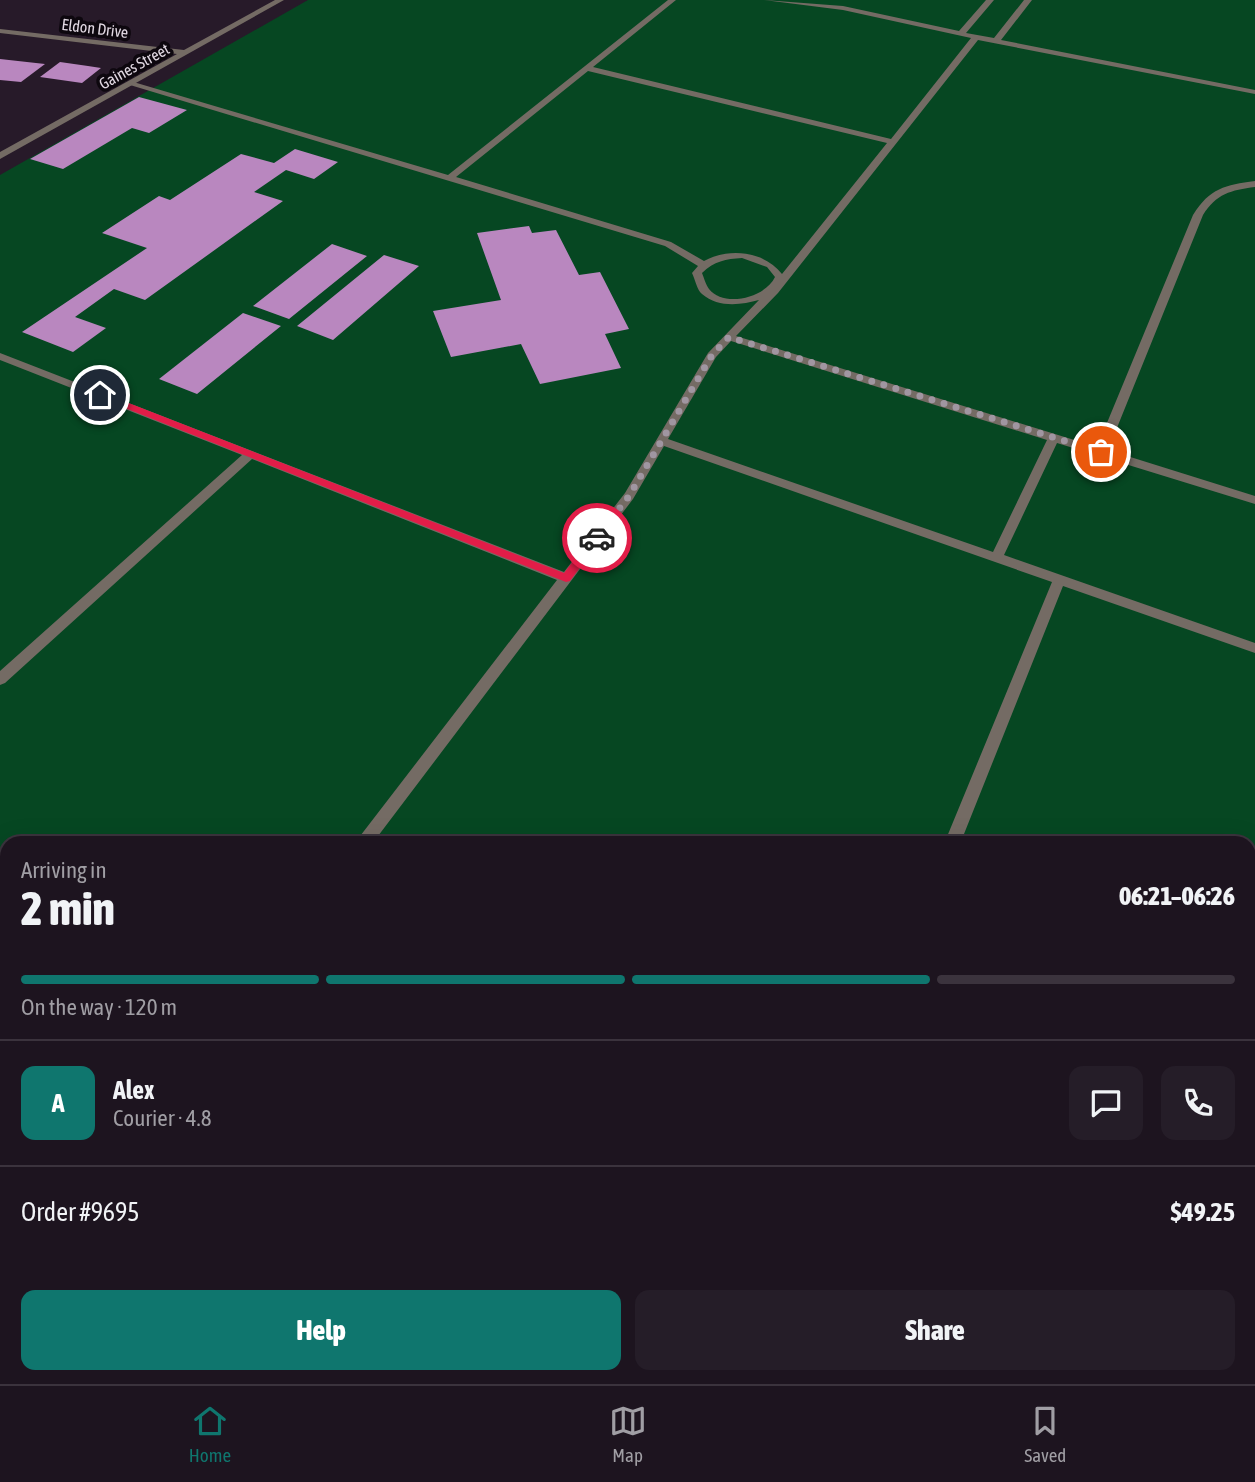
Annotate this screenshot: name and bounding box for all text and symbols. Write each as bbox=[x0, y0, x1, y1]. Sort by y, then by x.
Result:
street label: Eldon Drive bbox=[61, 15, 129, 41]
street label: Gaines Street bbox=[96, 39, 173, 93]
pin bbox=[70, 365, 130, 425]
icon: home bbox=[81, 376, 119, 414]
pin bbox=[1071, 422, 1131, 482]
icon: bag bbox=[1082, 433, 1120, 471]
courier bbox=[562, 503, 632, 573]
icon: car bbox=[578, 519, 616, 557]
text: Arriving in bbox=[21, 857, 107, 883]
text: 06:21–06:26 bbox=[1119, 881, 1235, 911]
text: 2 min bbox=[21, 882, 115, 935]
text: On the way · 120 m bbox=[21, 994, 177, 1020]
button: chat bbox=[1069, 1066, 1143, 1140]
button: phone bbox=[1161, 1066, 1235, 1140]
text: Alex bbox=[113, 1075, 154, 1105]
text: A bbox=[52, 1088, 64, 1118]
text: Courier · 4.8 bbox=[113, 1105, 212, 1131]
text: Order #9695 bbox=[21, 1197, 140, 1227]
text: $49.25 bbox=[1171, 1197, 1235, 1227]
button: Help bbox=[21, 1290, 621, 1370]
button: Share bbox=[635, 1290, 1235, 1370]
tab: Home bbox=[189, 1402, 231, 1466]
tab: Map bbox=[609, 1402, 647, 1466]
tab: Saved bbox=[1024, 1402, 1066, 1466]

